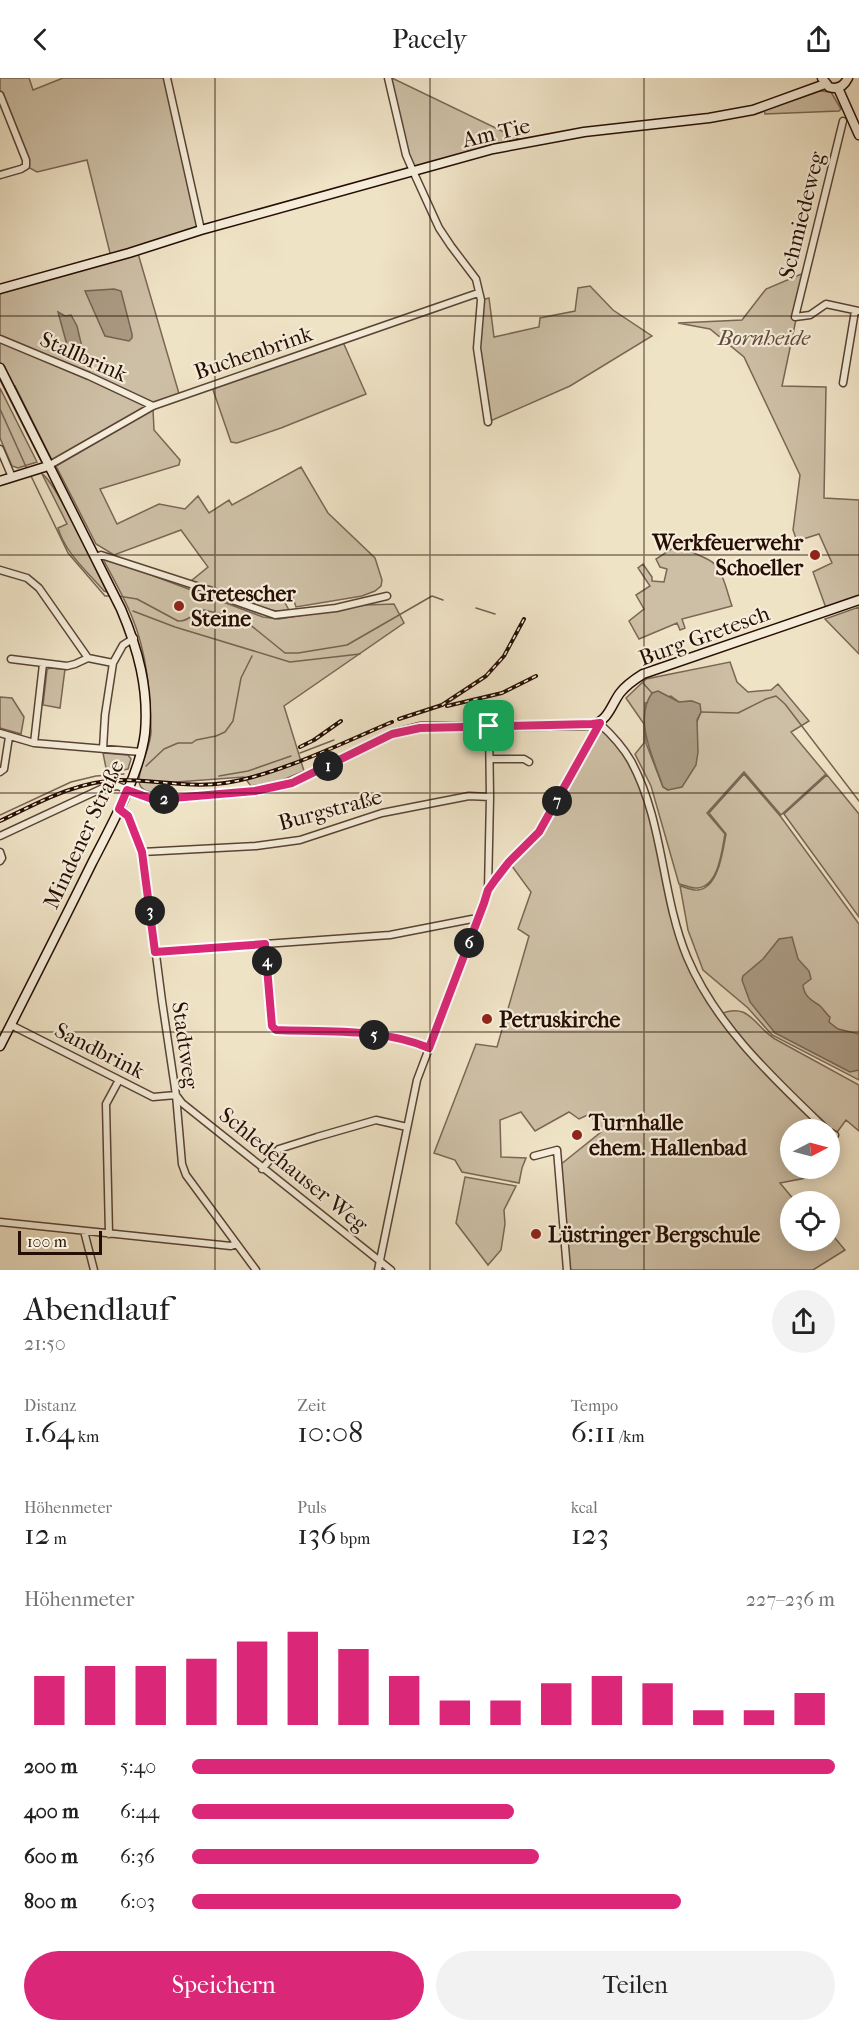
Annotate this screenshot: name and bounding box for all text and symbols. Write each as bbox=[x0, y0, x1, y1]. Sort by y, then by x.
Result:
icon: back bbox=[24, 23, 57, 56]
text: Pacely bbox=[392, 23, 467, 55]
icon: share bbox=[802, 23, 835, 56]
street label: Am Tie bbox=[459, 113, 533, 154]
street label: Schmiedeweg bbox=[774, 149, 830, 282]
street label: Buchenbrink bbox=[191, 320, 317, 385]
park label: Bornheide bbox=[717, 325, 811, 351]
street label: Stallbrink bbox=[36, 326, 132, 388]
place label: Werkfeuerwehr Schoeller bbox=[651, 530, 804, 581]
marker: Werkfeuerwehr Schoeller bbox=[808, 548, 822, 562]
place label: Gretescher Steine bbox=[191, 581, 296, 632]
marker: Gretescher Steine bbox=[172, 599, 186, 613]
street label: Burg Gretesch bbox=[636, 600, 774, 672]
pin bbox=[463, 700, 514, 751]
icon: arrive bbox=[472, 709, 505, 742]
pin: 1 bbox=[313, 751, 343, 781]
street label: Mindener Straße bbox=[38, 756, 130, 913]
text: 1 bbox=[325, 756, 331, 775]
pin: 2 bbox=[149, 784, 179, 814]
street label: Burgstraße bbox=[276, 784, 385, 836]
pin: 7 bbox=[542, 786, 572, 816]
text: 2 bbox=[160, 789, 168, 808]
text: 7 bbox=[553, 791, 561, 810]
pin: 3 bbox=[135, 896, 165, 926]
text: 3 bbox=[147, 901, 153, 920]
pin: 6 bbox=[454, 928, 484, 958]
text: 6 bbox=[465, 933, 473, 952]
pin: 4 bbox=[252, 946, 282, 976]
text: 4 bbox=[262, 951, 272, 970]
street label: Stadtweg bbox=[166, 1000, 204, 1091]
place label: Petruskirche bbox=[499, 1007, 620, 1033]
marker: Petruskirche bbox=[480, 1012, 494, 1026]
street label: Sandbrink bbox=[50, 1017, 149, 1085]
pin: 5 bbox=[359, 1020, 389, 1050]
text: 5 bbox=[371, 1025, 377, 1044]
street label: Schledehauser Weg bbox=[214, 1102, 373, 1238]
place label: Turnhalle ehem. Hallenbad bbox=[588, 1110, 748, 1161]
north arrow bbox=[780, 1119, 840, 1179]
map controls bbox=[780, 1119, 840, 1251]
marker: Turnhalle ehem. Hallenbad bbox=[570, 1128, 584, 1142]
button: locate bbox=[780, 1191, 840, 1251]
place label: Lüstringer Bergschule bbox=[548, 1222, 760, 1248]
marker: Lüstringer Bergschule bbox=[529, 1227, 543, 1241]
scale bar bbox=[18, 1228, 102, 1256]
text: 100 m bbox=[27, 1232, 67, 1251]
text: Abendlauf bbox=[24, 1290, 170, 1329]
button: share bbox=[772, 1290, 835, 1353]
text: 21:50 bbox=[24, 1332, 66, 1355]
text: Distanz bbox=[24, 1396, 76, 1415]
text: Zeit bbox=[297, 1396, 326, 1415]
text: Tempo bbox=[571, 1396, 618, 1415]
text: 1.64 bbox=[24, 1415, 74, 1450]
text: 10:08 bbox=[297, 1415, 363, 1450]
text: 6:11 bbox=[571, 1415, 616, 1450]
text: km bbox=[74, 1427, 99, 1446]
text: /km bbox=[616, 1427, 644, 1446]
text: Höhenmeter bbox=[24, 1498, 112, 1517]
text: Puls bbox=[297, 1498, 326, 1517]
text: kcal bbox=[571, 1498, 598, 1517]
text: 12 bbox=[24, 1517, 50, 1552]
text: 136 bbox=[297, 1517, 337, 1552]
text: 123 bbox=[571, 1517, 609, 1552]
text: m bbox=[50, 1529, 67, 1548]
text: bpm bbox=[337, 1529, 370, 1548]
text: Höhenmeter bbox=[24, 1588, 134, 1611]
text: 227–236 m bbox=[746, 1588, 835, 1611]
text: 200 m bbox=[24, 1755, 77, 1778]
text: 5:40 bbox=[120, 1755, 156, 1778]
text: 400 m bbox=[24, 1800, 79, 1823]
text: 6:44 bbox=[120, 1800, 159, 1823]
text: 600 m bbox=[24, 1845, 78, 1868]
text: 6:36 bbox=[120, 1845, 155, 1868]
text: 800 m bbox=[24, 1890, 77, 1913]
text: 6:03 bbox=[120, 1890, 155, 1913]
button: Speichern bbox=[24, 1951, 424, 2020]
button: Teilen bbox=[436, 1951, 835, 2020]

